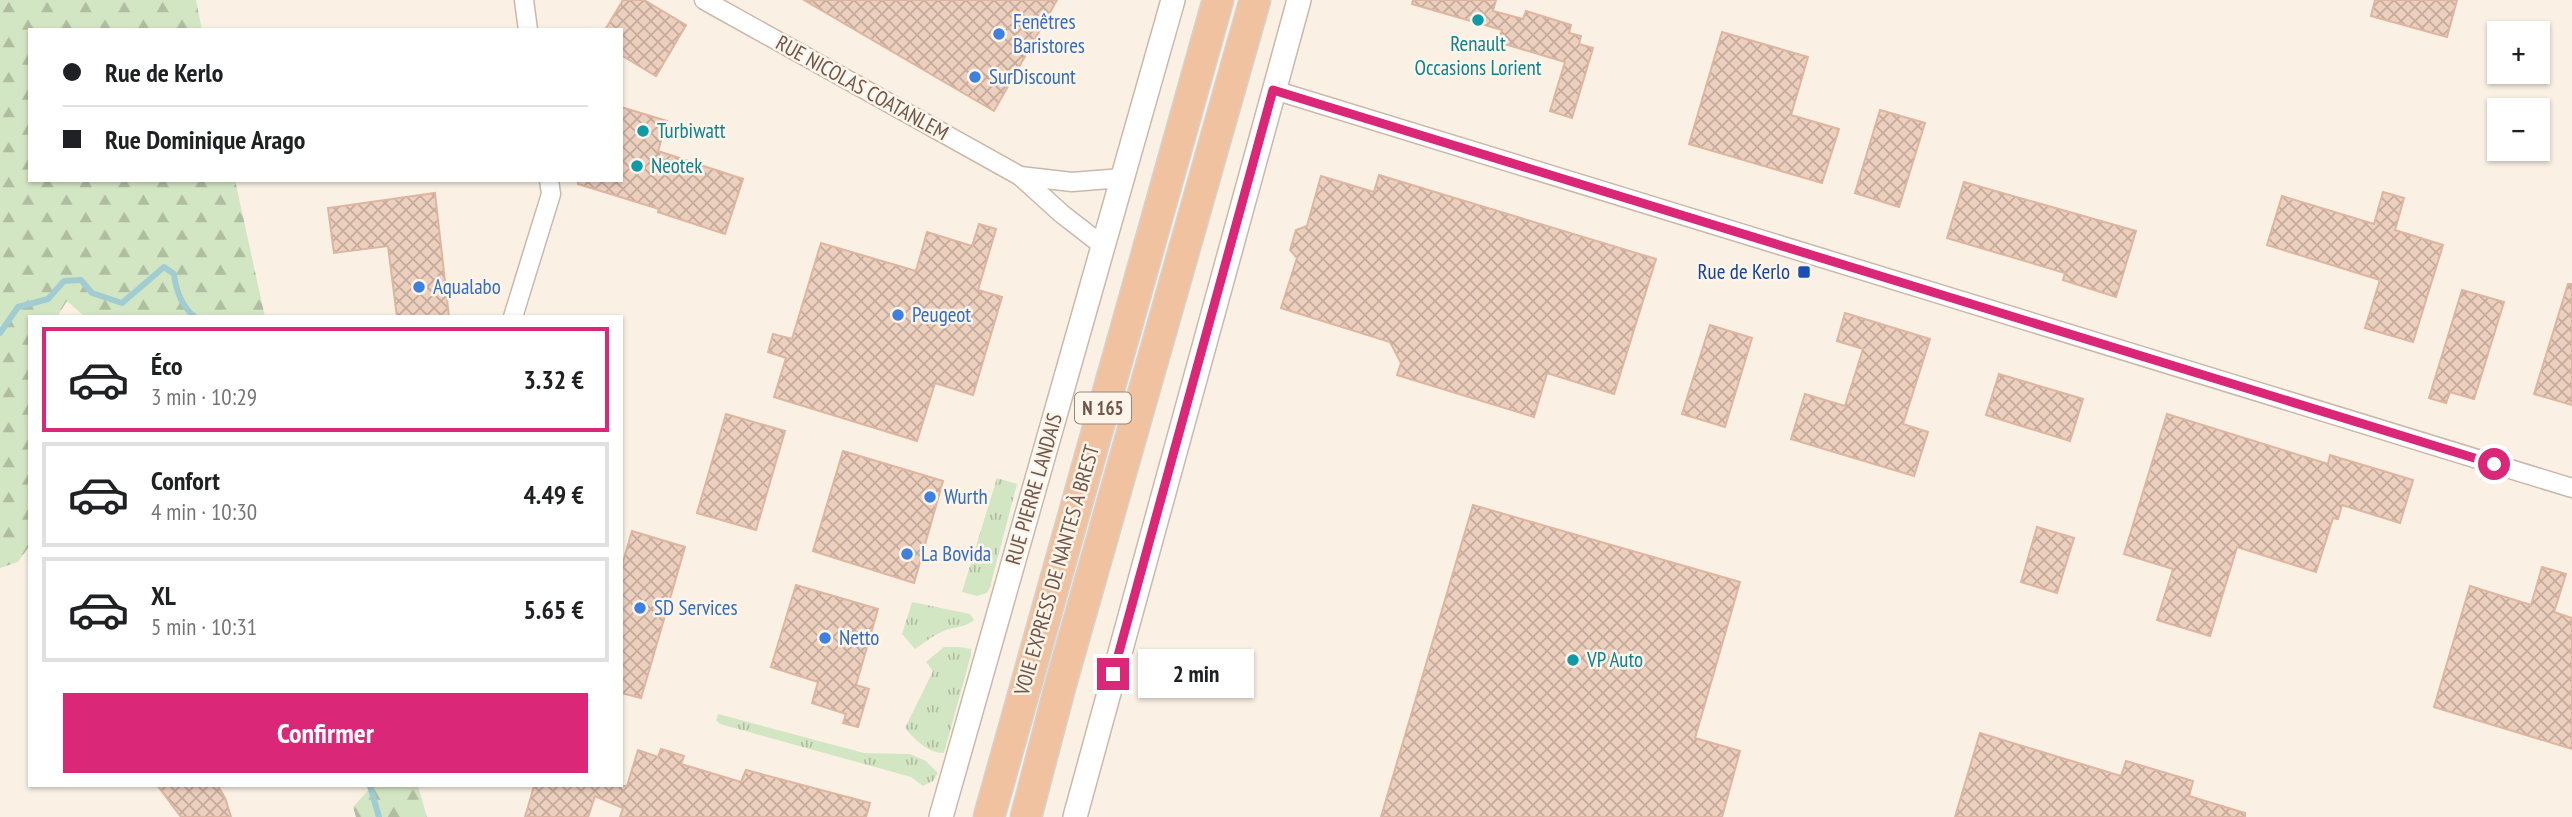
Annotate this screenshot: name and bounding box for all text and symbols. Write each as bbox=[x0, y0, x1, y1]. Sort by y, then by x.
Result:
place label: Fenêtres Baristores bbox=[1013, 8, 1085, 59]
marker: Renault Occasions Lorient bbox=[1470, 12, 1486, 28]
map controls bbox=[2487, 21, 2550, 161]
button: + bbox=[2487, 21, 2550, 84]
marker: Fenêtres Baristores bbox=[991, 26, 1007, 42]
street label: RUE NICOLAS COATANLEM bbox=[771, 29, 953, 146]
place label: Renault Occasions Lorient bbox=[1415, 30, 1542, 81]
text: Rue de Kerlo bbox=[105, 56, 223, 89]
place label: SurDiscount bbox=[989, 63, 1076, 90]
marker: SurDiscount bbox=[967, 69, 983, 85]
button: − bbox=[2487, 98, 2550, 161]
place label: Turbiwatt bbox=[657, 117, 726, 144]
text: Rue Dominique Arago bbox=[105, 123, 305, 156]
marker: Turbiwatt bbox=[635, 123, 651, 139]
place label: Neotek bbox=[651, 152, 702, 179]
marker: Neotek bbox=[629, 158, 645, 174]
place label: Rue de Kerlo bbox=[1698, 258, 1790, 285]
marker: Rue de Kerlo bbox=[1796, 264, 1812, 280]
place label: Aqualabo bbox=[433, 273, 501, 300]
marker: Aqualabo bbox=[411, 279, 427, 295]
place label: Peugeot bbox=[912, 301, 971, 328]
marker: Peugeot bbox=[890, 307, 906, 323]
icon: car bbox=[67, 348, 130, 411]
text: Éco bbox=[151, 349, 183, 382]
text: 3.32 € bbox=[523, 363, 584, 396]
text: 3 min · 10:29 bbox=[151, 382, 257, 411]
road number: N 165 bbox=[1075, 392, 1131, 424]
street label: RUE PIERRE LANDAIS bbox=[999, 410, 1068, 568]
street label: VOIE EXPRESS DE NANTES À BREST bbox=[1008, 441, 1105, 699]
route start bbox=[2478, 448, 2510, 480]
icon: car bbox=[67, 463, 130, 526]
text: Confort bbox=[151, 464, 220, 497]
text: 4.49 € bbox=[523, 478, 584, 511]
place label: Wurth bbox=[944, 483, 988, 510]
marker: Wurth bbox=[922, 489, 938, 505]
text: 4 min · 10:30 bbox=[151, 497, 257, 526]
place label: La Bovida bbox=[921, 540, 991, 567]
marker: La Bovida bbox=[899, 546, 915, 562]
icon: car bbox=[67, 578, 130, 641]
text: XL bbox=[151, 579, 176, 612]
text: 5.65 € bbox=[523, 593, 584, 626]
place label: SD Services bbox=[654, 594, 737, 621]
marker: SD Services bbox=[632, 600, 648, 616]
text: 5 min · 10:31 bbox=[151, 612, 257, 641]
place label: Netto bbox=[839, 624, 879, 651]
marker: Netto bbox=[817, 630, 833, 646]
place label: VP Auto bbox=[1586, 646, 1643, 673]
callout: 2 min bbox=[1138, 650, 1253, 698]
marker: VP Auto bbox=[1565, 652, 1581, 668]
route end bbox=[1097, 658, 1129, 690]
text: 2 min bbox=[1173, 659, 1219, 688]
button: Confirmer bbox=[63, 693, 588, 773]

